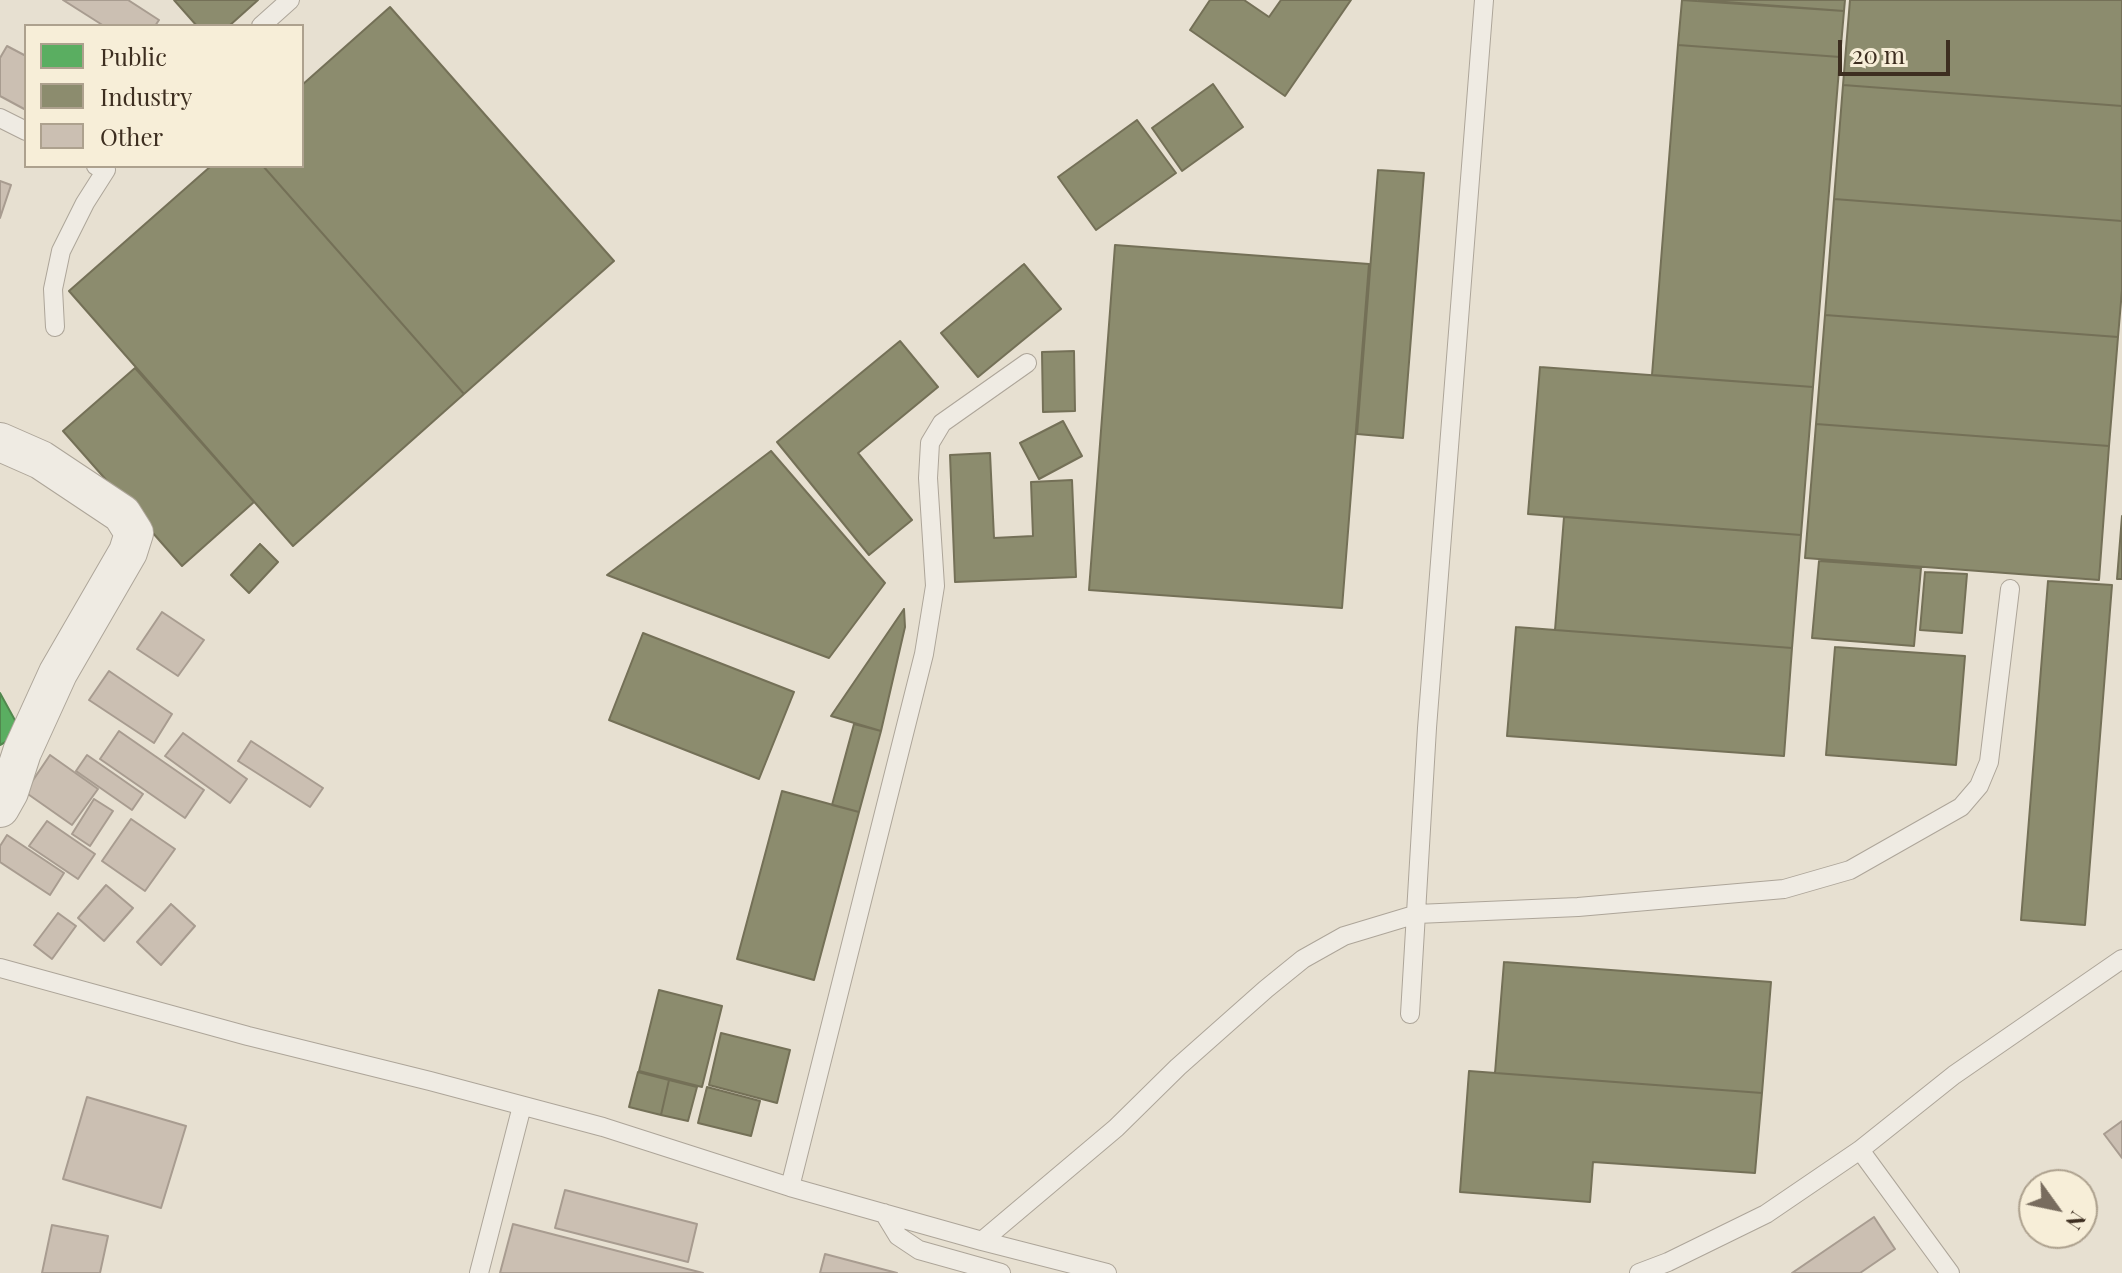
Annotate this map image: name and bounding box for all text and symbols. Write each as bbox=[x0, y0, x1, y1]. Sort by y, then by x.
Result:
legend bbox=[24, 24, 304, 168]
scale bar bbox=[1842, 24, 1954, 74]
text: 20 m bbox=[1852, 38, 1905, 70]
text: Public bbox=[100, 40, 167, 72]
text: Industry bbox=[100, 80, 192, 112]
text: Other bbox=[100, 120, 163, 152]
north arrow bbox=[2018, 1169, 2098, 1249]
text: N bbox=[2060, 1206, 2093, 1236]

